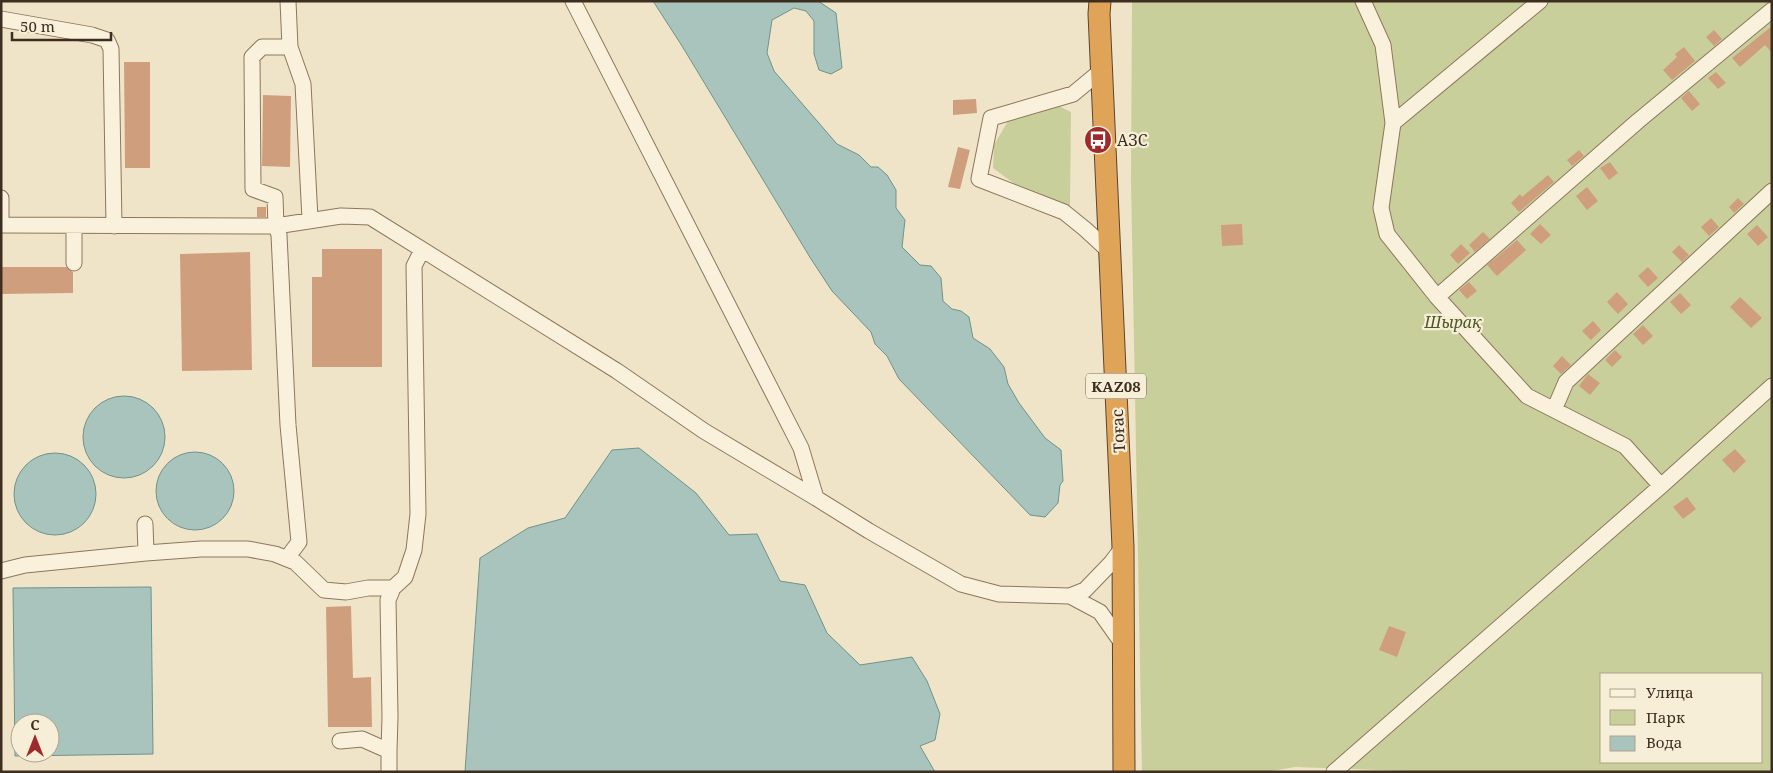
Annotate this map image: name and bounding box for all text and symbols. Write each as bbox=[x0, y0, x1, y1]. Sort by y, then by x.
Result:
scale bar bbox=[12, 10, 111, 42]
text: 50 m bbox=[20, 16, 55, 36]
bus stop icon: АЗС bbox=[1083, 125, 1113, 155]
place label: АЗС bbox=[1117, 129, 1148, 151]
park label: Шырақ bbox=[1423, 311, 1482, 333]
road number: KAZ08 bbox=[1086, 374, 1146, 398]
street label: Тоғас bbox=[1106, 409, 1130, 453]
legend bbox=[1600, 673, 1763, 763]
text: Улица bbox=[1646, 682, 1694, 702]
text: Парк bbox=[1646, 707, 1685, 727]
north arrow bbox=[10, 713, 60, 763]
text: С bbox=[30, 715, 40, 734]
text: Вода bbox=[1646, 732, 1682, 752]

